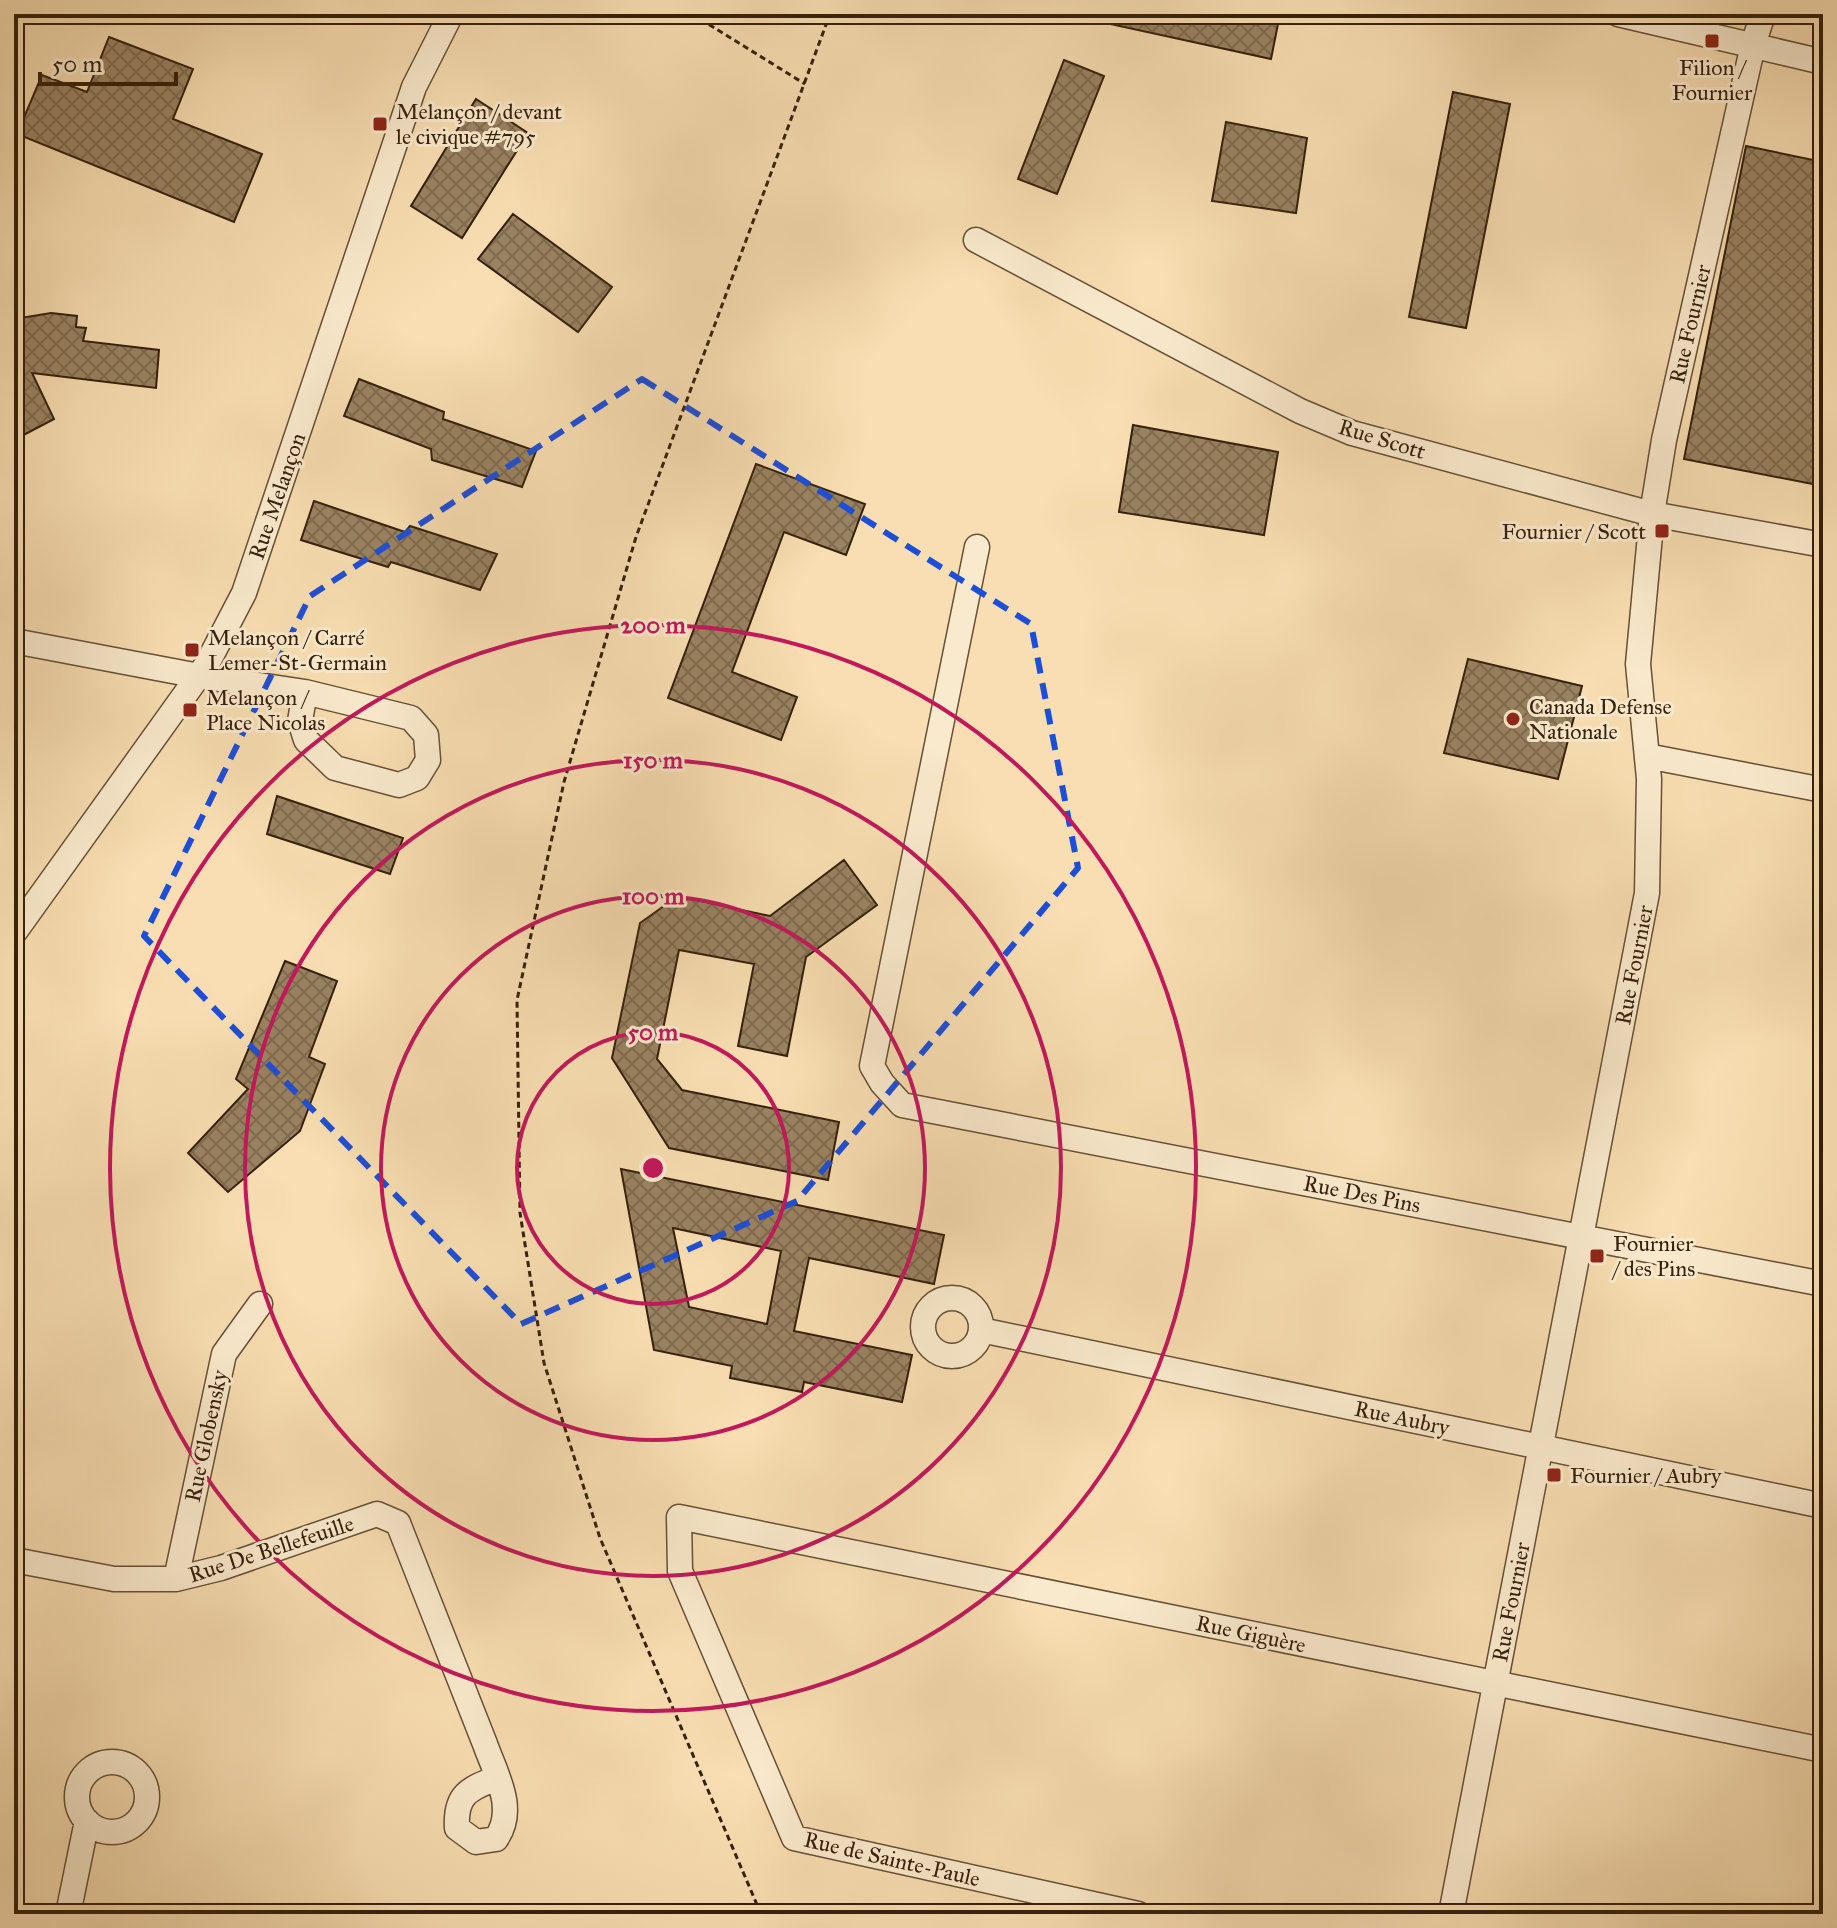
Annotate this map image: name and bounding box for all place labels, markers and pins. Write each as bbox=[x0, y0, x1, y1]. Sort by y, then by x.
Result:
marker: Filion / Fournier bbox=[1703, 32, 1721, 50]
place label: Filion / Fournier bbox=[1672, 54, 1753, 106]
place label: Melançon / devant le civique #795 bbox=[396, 98, 562, 150]
marker: Melançon / devant le civique #795 bbox=[371, 115, 389, 133]
place label: Fournier / Scott bbox=[1501, 518, 1646, 545]
marker: Fournier / Scott bbox=[1653, 522, 1671, 540]
place label: Melançon / Carré Lemer-St-Germain bbox=[208, 624, 387, 676]
marker: Melançon / Carré Lemer-St-Germain bbox=[183, 641, 201, 659]
place label: Melançon / Place Nicolas bbox=[206, 684, 325, 736]
place label: Canada Defense Nationale bbox=[1529, 693, 1672, 745]
marker: Melançon / Place Nicolas bbox=[181, 701, 199, 719]
marker: Canada Defense Nationale bbox=[1504, 710, 1522, 728]
centre of rings bbox=[639, 1154, 667, 1182]
place label: Fournier / des Pins bbox=[1611, 1230, 1695, 1282]
marker: Fournier / des Pins bbox=[1588, 1247, 1606, 1265]
place label: Fournier / Aubry bbox=[1570, 1462, 1722, 1489]
marker: Fournier / Aubry bbox=[1545, 1466, 1563, 1484]

